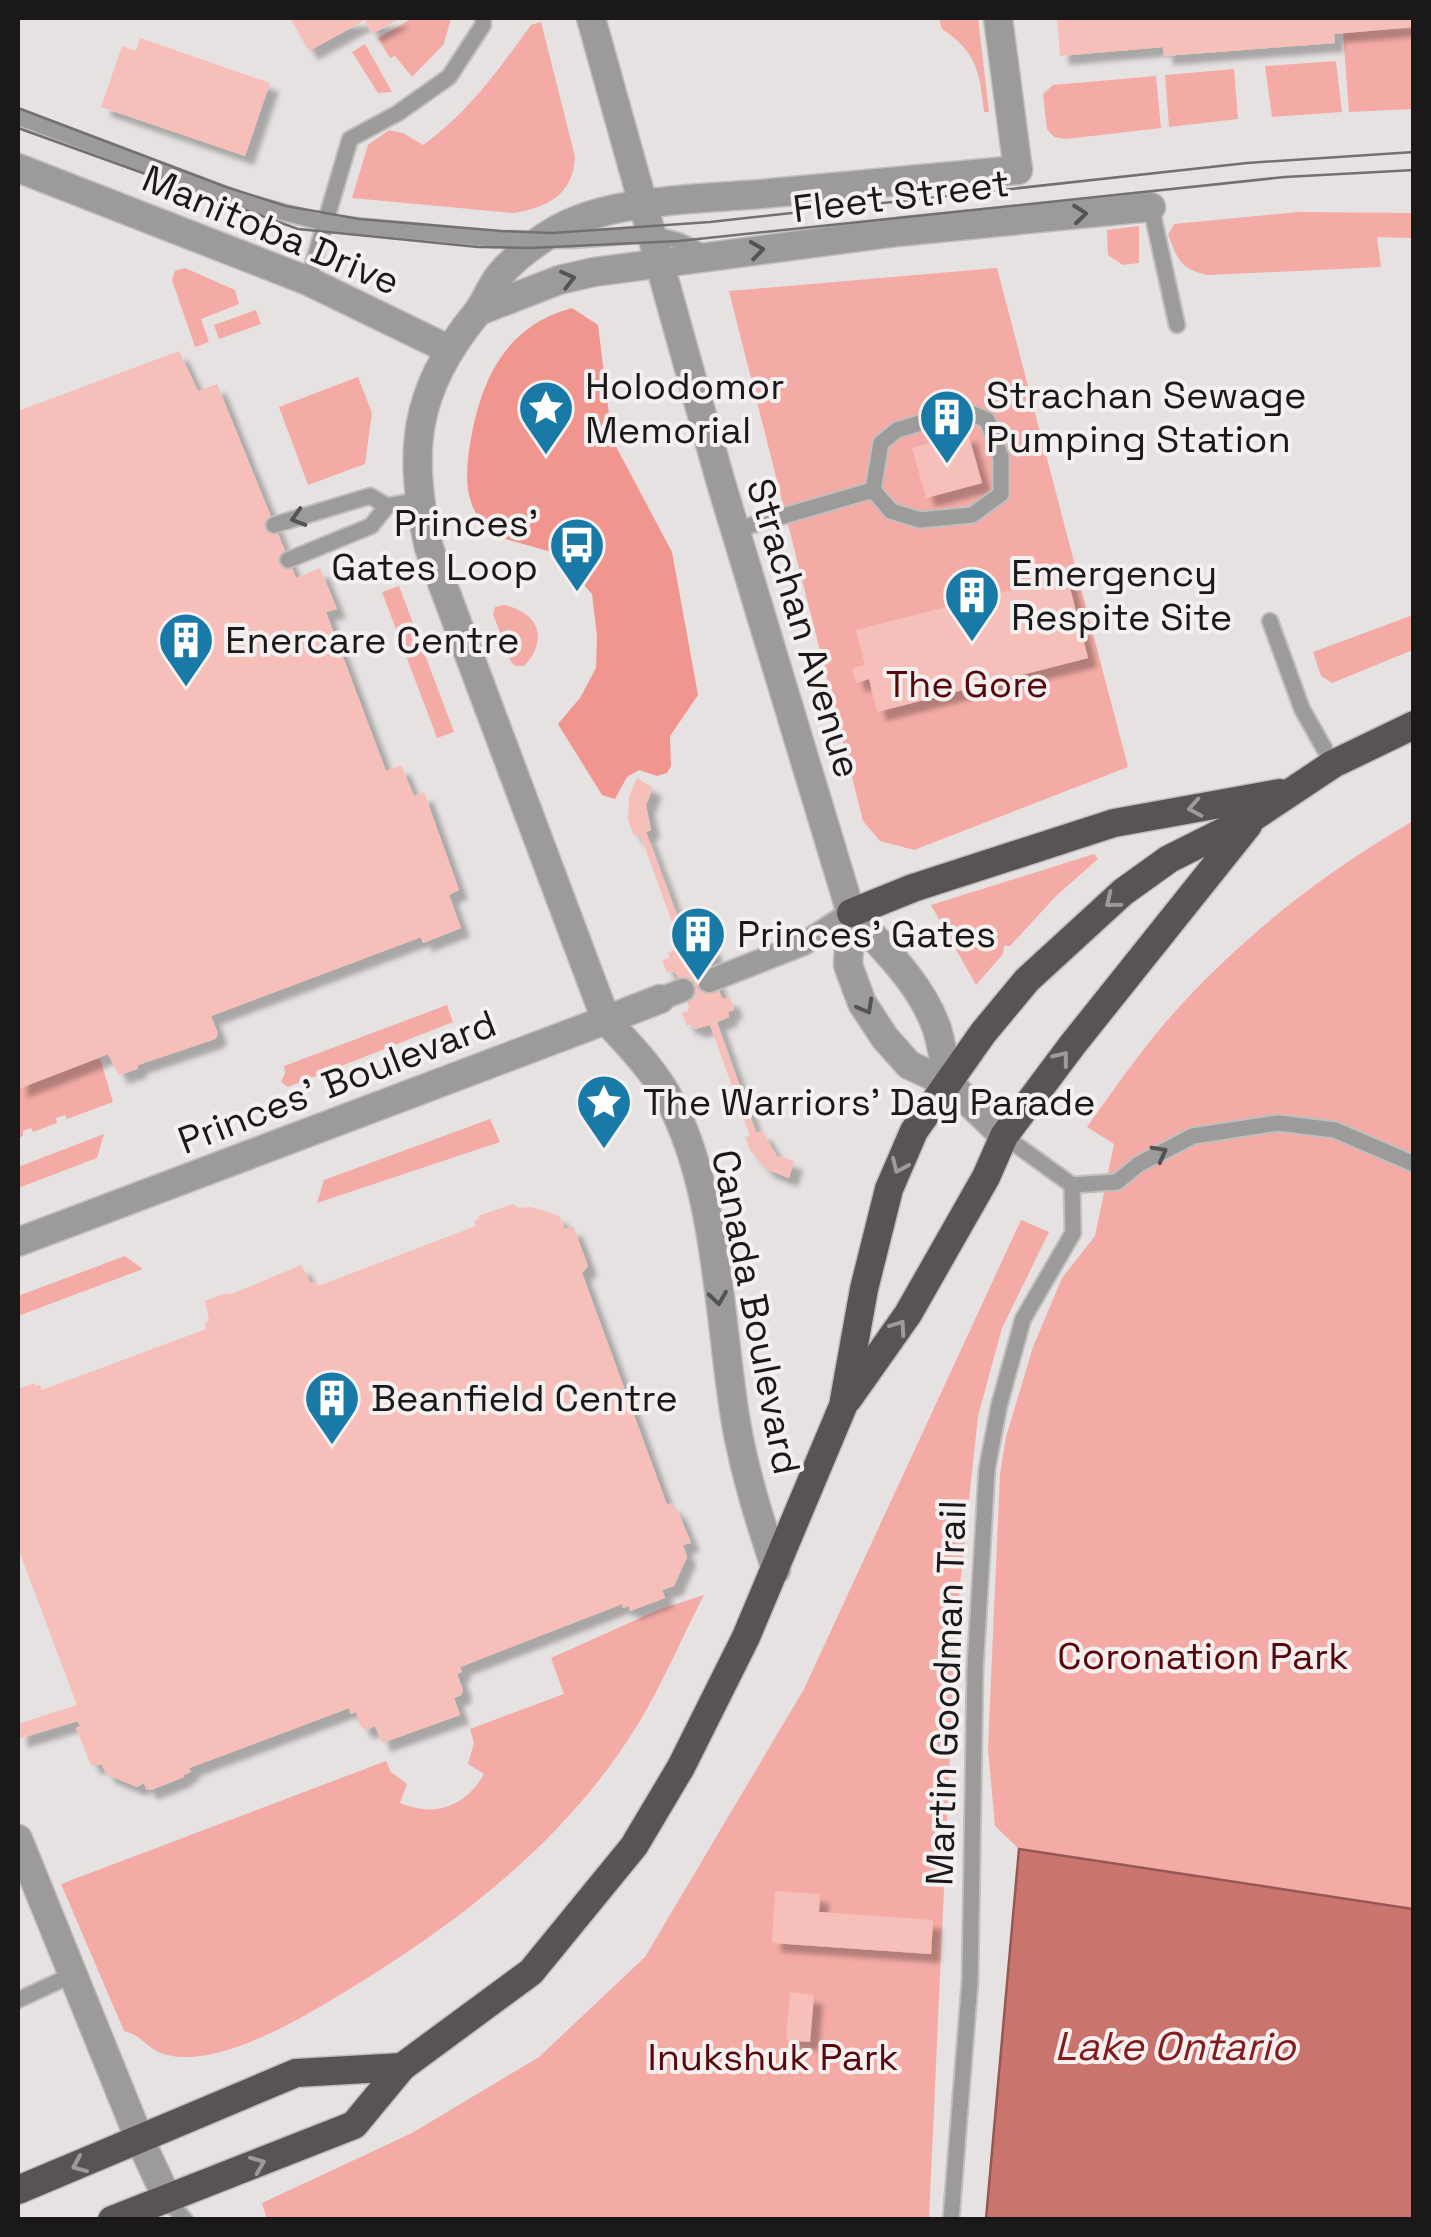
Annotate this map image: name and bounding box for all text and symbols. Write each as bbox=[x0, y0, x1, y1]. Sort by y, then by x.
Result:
street label: Manitoba Drive bbox=[135, 154, 407, 306]
street label: Fleet Street bbox=[790, 159, 1012, 233]
one-way arrow bbox=[1072, 203, 1088, 225]
one-way arrow bbox=[749, 241, 765, 262]
one-way arrow bbox=[559, 269, 576, 290]
place label: Holodomor Memorial bbox=[585, 362, 785, 454]
place label: Strachan Sewage Pumping Station bbox=[986, 371, 1306, 463]
place icon: Holodomor Memorial bbox=[516, 378, 576, 457]
building icon: Strachan Sewage Pumping Station bbox=[917, 387, 977, 466]
street label: Strachan Avenue bbox=[736, 473, 872, 783]
place label: Princes' Gates Loop bbox=[331, 499, 538, 591]
one-way arrow bbox=[290, 506, 307, 527]
bus stop icon: Princes' Gates Loop bbox=[547, 515, 607, 594]
place label: Emergency Respite Site bbox=[1011, 549, 1232, 641]
building icon: Emergency Respite Site bbox=[942, 565, 1002, 644]
building icon: Enercare Centre bbox=[156, 610, 216, 689]
place label: Enercare Centre bbox=[225, 616, 520, 664]
park label: The Gore bbox=[886, 660, 1048, 708]
one-way arrow bbox=[1187, 797, 1204, 818]
one-way arrow bbox=[1105, 889, 1123, 907]
building icon: Princes' Gates bbox=[668, 904, 728, 983]
place label: Princes' Gates bbox=[737, 910, 996, 958]
one-way arrow bbox=[854, 996, 873, 1014]
street label: Princes' Boulevard bbox=[171, 999, 503, 1165]
one-way arrow bbox=[1051, 1051, 1068, 1069]
place icon: The Warriors' Day Parade bbox=[574, 1072, 634, 1151]
place label: The Warriors' Day Parade bbox=[643, 1078, 1096, 1126]
street label: Canada Boulevard bbox=[701, 1146, 811, 1478]
one-way arrow bbox=[1150, 1146, 1168, 1165]
one-way arrow bbox=[891, 1156, 911, 1174]
one-way arrow bbox=[706, 1290, 727, 1307]
one-way arrow bbox=[887, 1320, 905, 1338]
building icon: Beanfield Centre bbox=[302, 1368, 362, 1447]
place label: Beanfield Centre bbox=[371, 1374, 678, 1422]
street label: Martin Goodman Trail bbox=[915, 1499, 977, 1887]
park label: Coronation Park bbox=[1057, 1632, 1349, 1680]
water label: Lake Ontario bbox=[1055, 2021, 1297, 2072]
park label: Inukshuk Park bbox=[648, 2033, 899, 2081]
one-way arrow bbox=[71, 2153, 89, 2173]
one-way arrow bbox=[249, 2155, 266, 2175]

